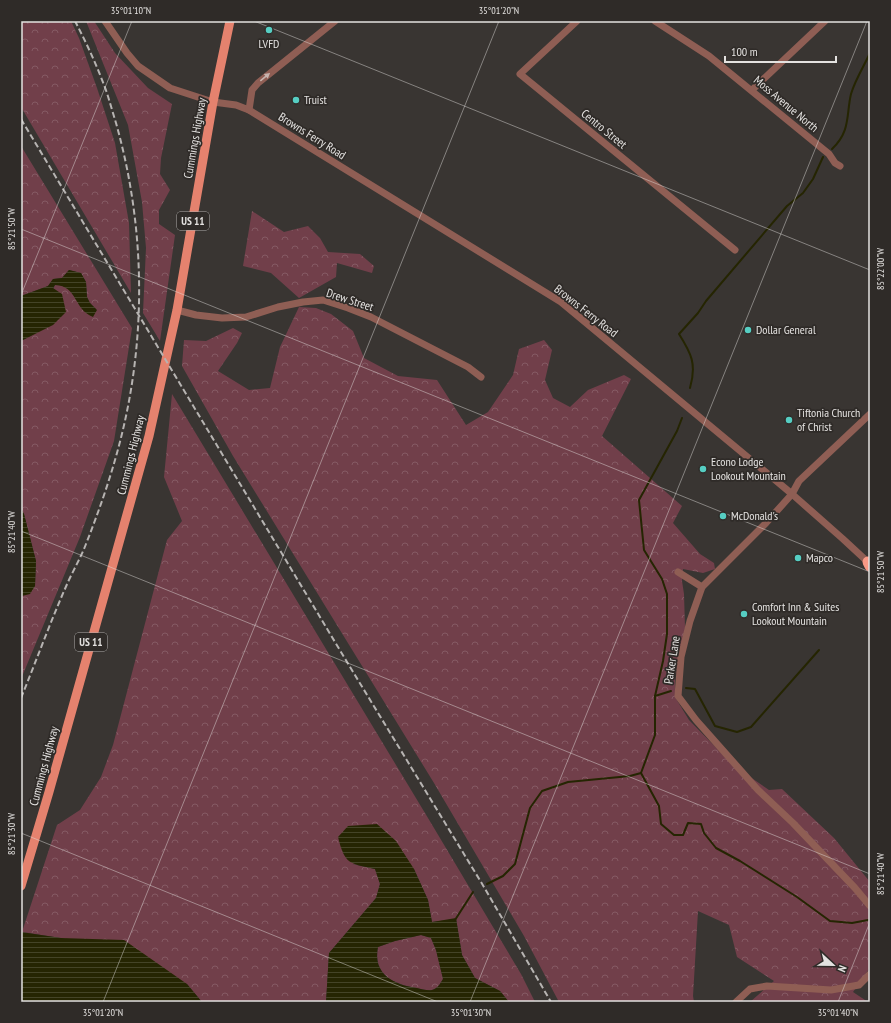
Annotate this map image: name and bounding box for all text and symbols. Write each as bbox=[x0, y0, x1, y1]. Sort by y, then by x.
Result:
text: 35°01'10"N bbox=[111, 4, 151, 17]
text: 35°01'20"N bbox=[479, 4, 519, 17]
marker: LVFD bbox=[264, 25, 274, 35]
place label: LVFD bbox=[259, 36, 279, 51]
scale bar bbox=[725, 38, 836, 64]
text: 100 m bbox=[731, 44, 758, 59]
street label: Moss Avenue North bbox=[751, 72, 822, 135]
one-way arrow bbox=[260, 73, 271, 81]
place label: Truist bbox=[304, 92, 328, 107]
marker: Truist bbox=[291, 95, 301, 105]
street label: Cummings Highway bbox=[180, 96, 209, 179]
street label: Centro Street bbox=[578, 106, 631, 152]
street label: Browns Ferry Road bbox=[276, 109, 349, 162]
text: 85°21'50"W bbox=[5, 208, 18, 250]
road number: US 11 bbox=[177, 212, 209, 230]
text: 85°22'00"W bbox=[874, 248, 887, 290]
street label: Browns Ferry Road bbox=[551, 281, 621, 340]
street label: Drew Street bbox=[325, 285, 376, 314]
place label: Dollar General bbox=[756, 322, 816, 337]
marker: Dollar General bbox=[743, 325, 753, 335]
place label: Tiftonia Church of Christ bbox=[797, 405, 860, 434]
street label: Cummings Highway bbox=[113, 413, 148, 496]
marker: Tiftonia Church of Christ bbox=[784, 415, 794, 425]
place label: Econo Lodge Lookout Mountain bbox=[711, 454, 786, 483]
marker: Econo Lodge Lookout Mountain bbox=[698, 464, 708, 474]
place label: McDonald's bbox=[731, 508, 778, 523]
text: 85°21'40"W bbox=[5, 511, 18, 553]
marker: McDonald's bbox=[718, 511, 728, 521]
place label: Mapco bbox=[806, 550, 833, 565]
text: 85°21'50"W bbox=[874, 551, 887, 593]
marker: Mapco bbox=[793, 553, 803, 563]
place label: Comfort Inn & Suites Lookout Mountain bbox=[752, 599, 839, 628]
marker: Comfort Inn & Suites Lookout Mountain bbox=[739, 609, 749, 619]
road number: US 11 bbox=[75, 633, 107, 651]
street label: Parker Lane bbox=[660, 635, 683, 685]
street label: Cummings Highway bbox=[26, 724, 61, 807]
text: 85°21'30"W bbox=[5, 813, 18, 855]
text: 85°21'40"W bbox=[874, 853, 887, 895]
north arrow bbox=[813, 945, 853, 985]
text: N bbox=[835, 963, 850, 974]
text: 35°01'20"N bbox=[83, 1006, 123, 1019]
text: 35°01'30"N bbox=[451, 1006, 491, 1019]
text: 35°01'40"N bbox=[818, 1006, 858, 1019]

